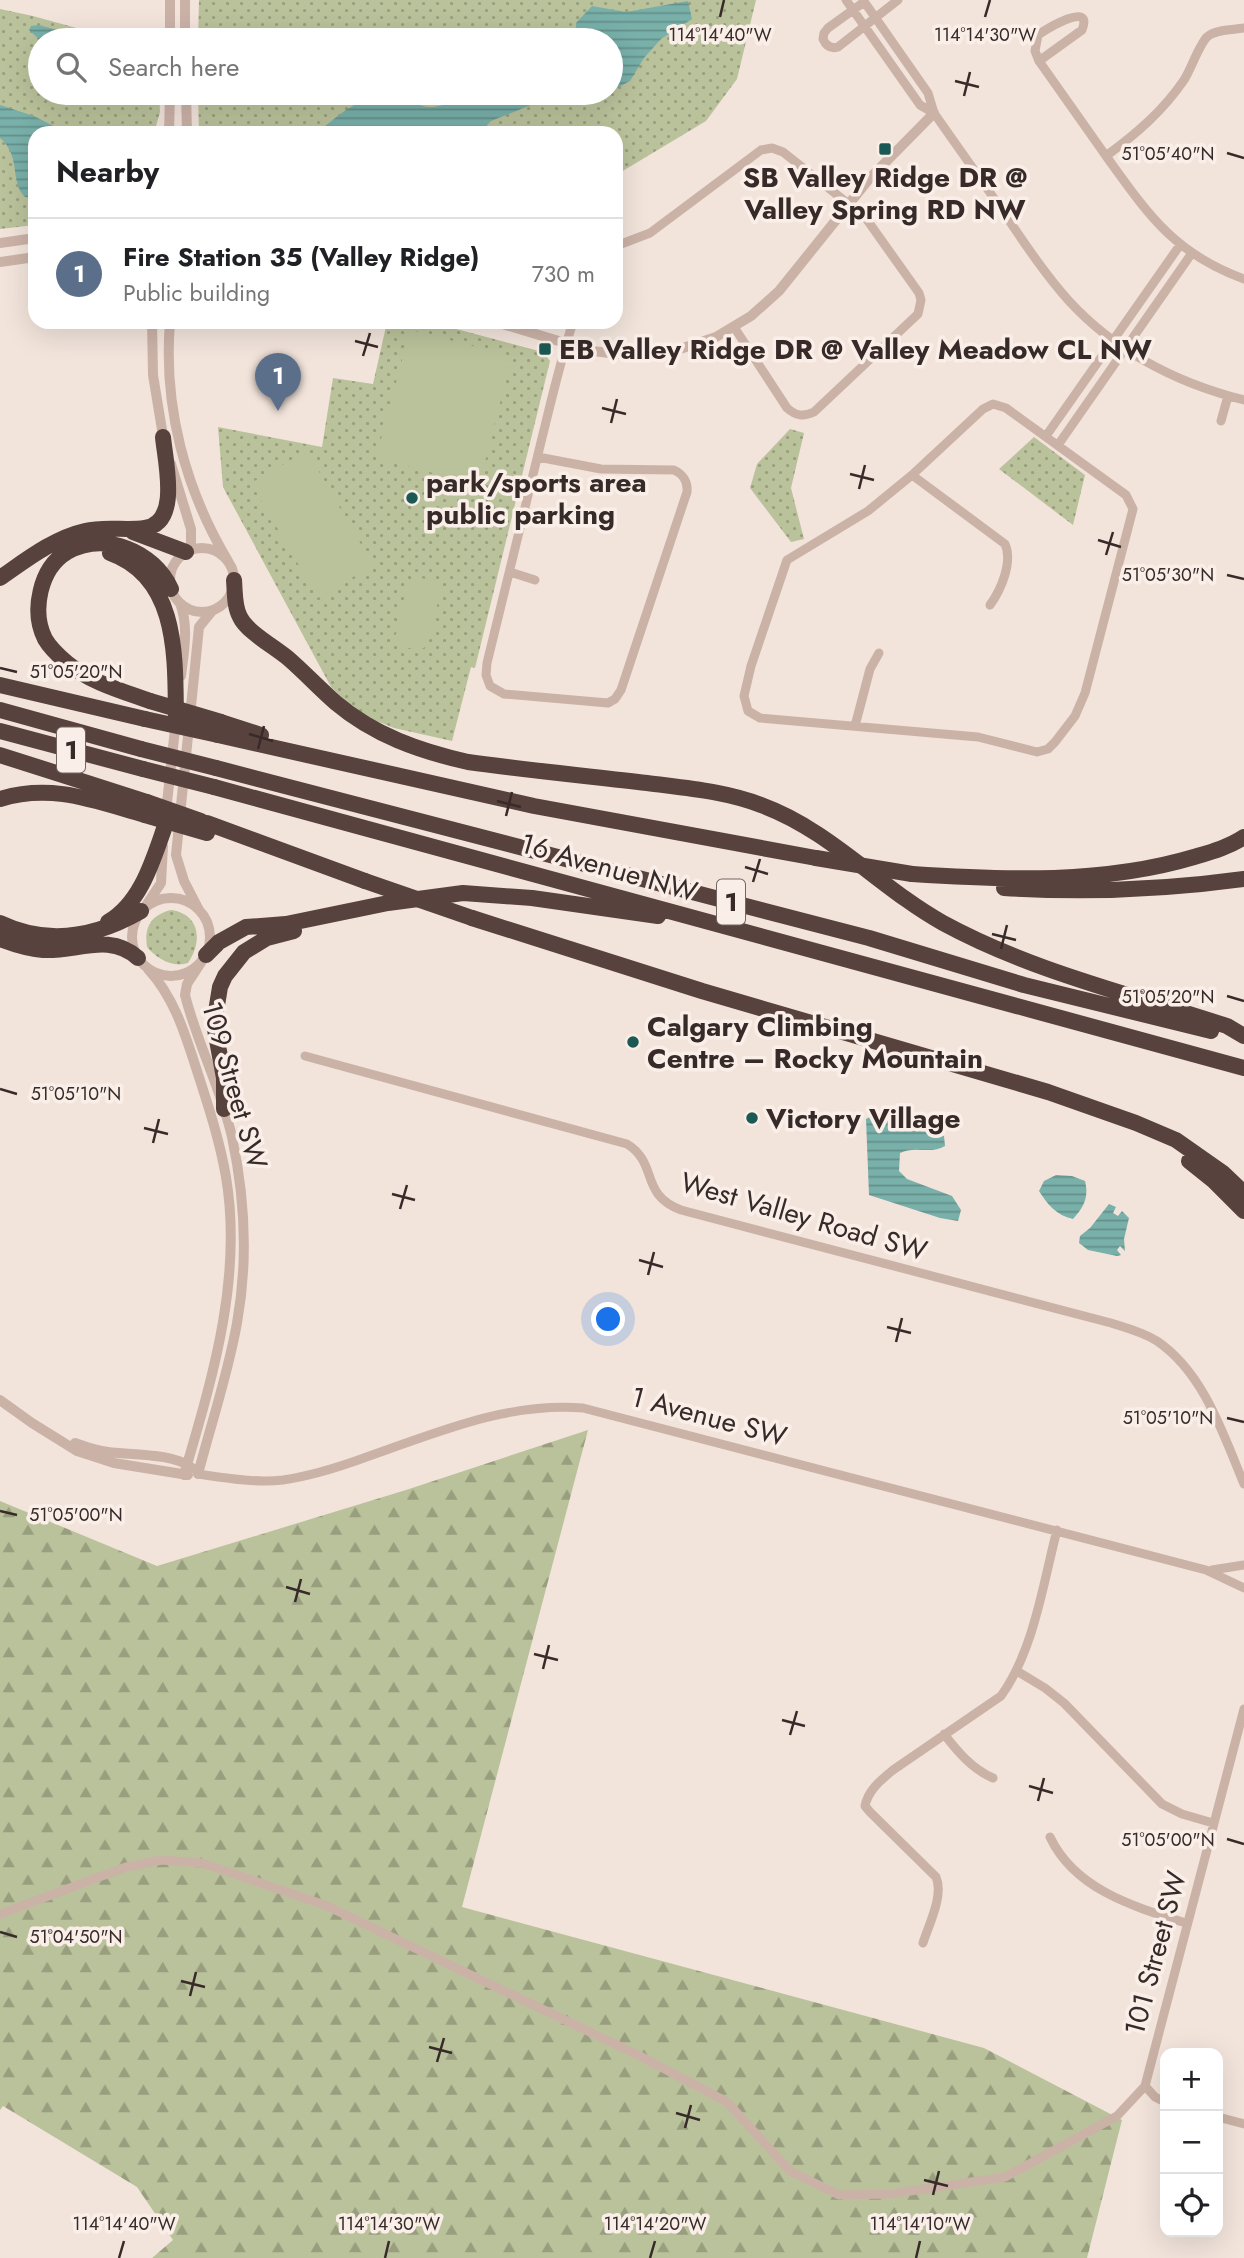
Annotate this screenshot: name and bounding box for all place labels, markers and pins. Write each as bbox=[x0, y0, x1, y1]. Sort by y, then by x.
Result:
marker: SB Valley Ridge DR @ Valley Spring RD NW bbox=[877, 141, 893, 157]
place label: SB Valley Ridge DR @ Valley Spring RD NW bbox=[743, 157, 1028, 230]
place label: EB Valley Ridge DR @ Valley Meadow CL NW bbox=[559, 329, 1152, 370]
marker: EB Valley Ridge DR @ Valley Meadow CL NW bbox=[537, 341, 553, 357]
pin: 1 bbox=[255, 353, 301, 411]
place label: park/sports area public parking bbox=[426, 462, 647, 535]
marker: park/sports area public parking bbox=[404, 490, 420, 506]
place label: Calgary Climbing Centre – Rocky Mountain bbox=[647, 1006, 983, 1079]
marker: Calgary Climbing Centre – Rocky Mountain bbox=[625, 1034, 641, 1050]
place label: Victory Village bbox=[765, 1098, 961, 1139]
marker: Victory Village bbox=[744, 1110, 760, 1126]

